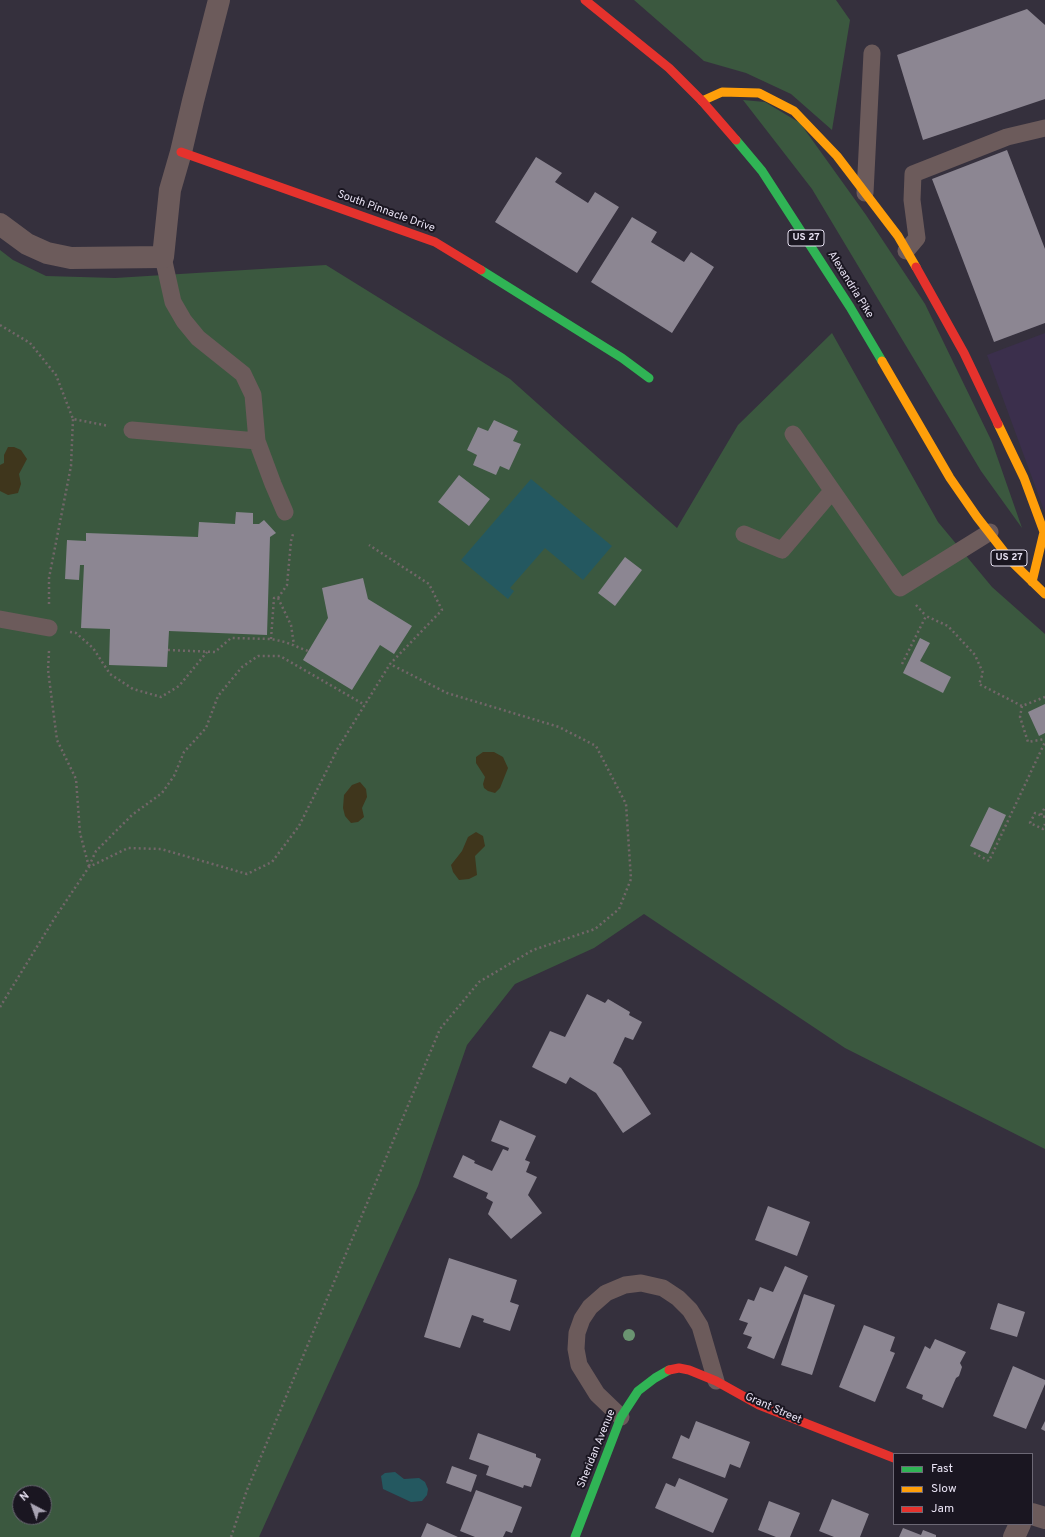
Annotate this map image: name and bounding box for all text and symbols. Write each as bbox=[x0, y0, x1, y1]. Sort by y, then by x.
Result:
street label: South Pinnacle Drive bbox=[336, 188, 436, 236]
road number: US 27 bbox=[788, 230, 824, 246]
street label: Alexandria Pike bbox=[824, 249, 876, 321]
road number: US 27 bbox=[991, 550, 1027, 566]
street label: Grant Street bbox=[743, 1391, 803, 1427]
street label: Sheridan Avenue bbox=[575, 1408, 619, 1490]
legend bbox=[893, 1453, 1033, 1525]
text: Fast bbox=[931, 1461, 953, 1477]
text: Slow bbox=[931, 1481, 957, 1497]
north arrow bbox=[12, 1485, 52, 1525]
text: N bbox=[17, 1489, 32, 1505]
text: Jam bbox=[931, 1501, 954, 1517]

